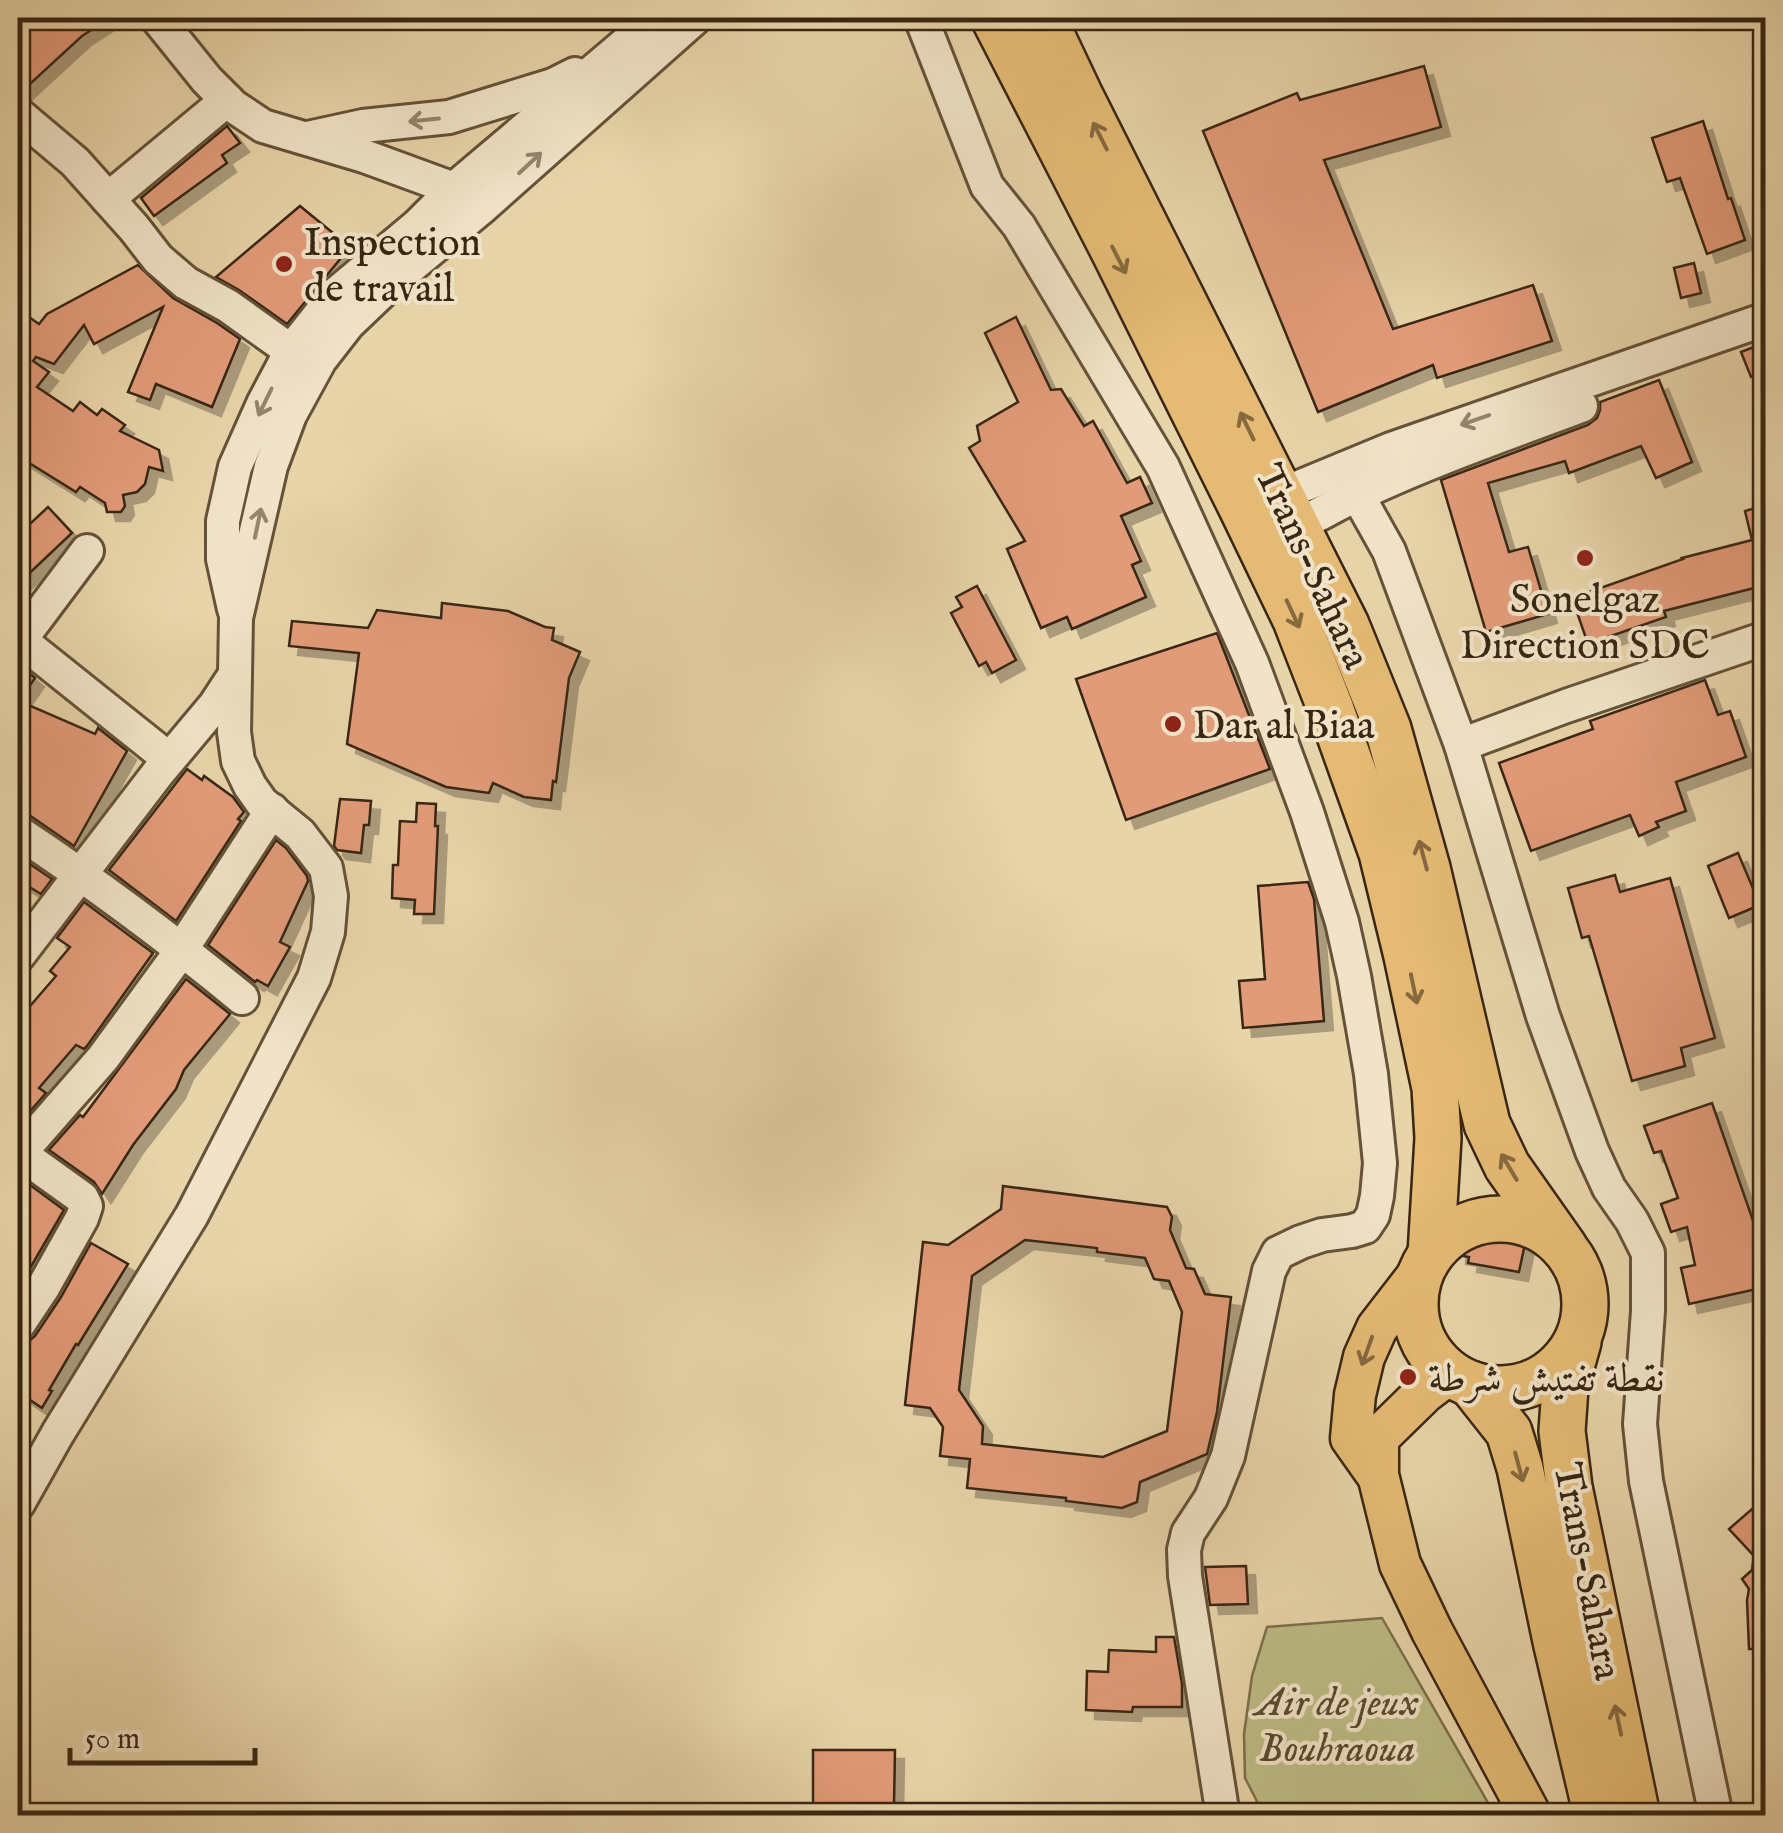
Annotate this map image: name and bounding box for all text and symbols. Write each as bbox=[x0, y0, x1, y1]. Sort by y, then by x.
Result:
one-way arrow bbox=[408, 110, 441, 129]
one-way arrow bbox=[1090, 122, 1109, 152]
one-way arrow bbox=[517, 151, 542, 174]
place label: Inspection de travail bbox=[304, 219, 481, 316]
one-way arrow bbox=[1110, 244, 1129, 274]
marker: Inspection de travail bbox=[273, 253, 295, 275]
one-way arrow bbox=[254, 386, 273, 416]
one-way arrow bbox=[1237, 412, 1256, 442]
one-way arrow bbox=[1461, 412, 1492, 430]
street label: Trans-Sahara bbox=[1241, 457, 1381, 679]
one-way arrow bbox=[250, 508, 269, 540]
marker: Sonelgaz Direction SDC bbox=[1574, 547, 1596, 569]
place label: Sonelgaz Direction SDC bbox=[1460, 576, 1710, 673]
one-way arrow bbox=[1285, 598, 1303, 629]
place label: Dar al Biaa bbox=[1193, 702, 1375, 753]
marker: Dar al Biaa bbox=[1162, 713, 1184, 735]
one-way arrow bbox=[1413, 840, 1431, 871]
one-way arrow bbox=[1406, 972, 1425, 1004]
one-way arrow bbox=[1499, 1153, 1519, 1182]
one-way arrow bbox=[1357, 1335, 1375, 1366]
place label: نقطة تفتيش شرطة bbox=[1428, 1355, 1665, 1406]
marker: نقطة تفتيش شرطة bbox=[1397, 1366, 1419, 1388]
one-way arrow bbox=[1510, 1451, 1529, 1482]
street label: Trans-Sahara bbox=[1540, 1459, 1632, 1685]
park label: Air de jeux Bouhraoua bbox=[1252, 1679, 1419, 1776]
scale bar bbox=[70, 1703, 255, 1765]
one-way arrow bbox=[1607, 1705, 1626, 1737]
text: 50 m bbox=[85, 1721, 140, 1759]

